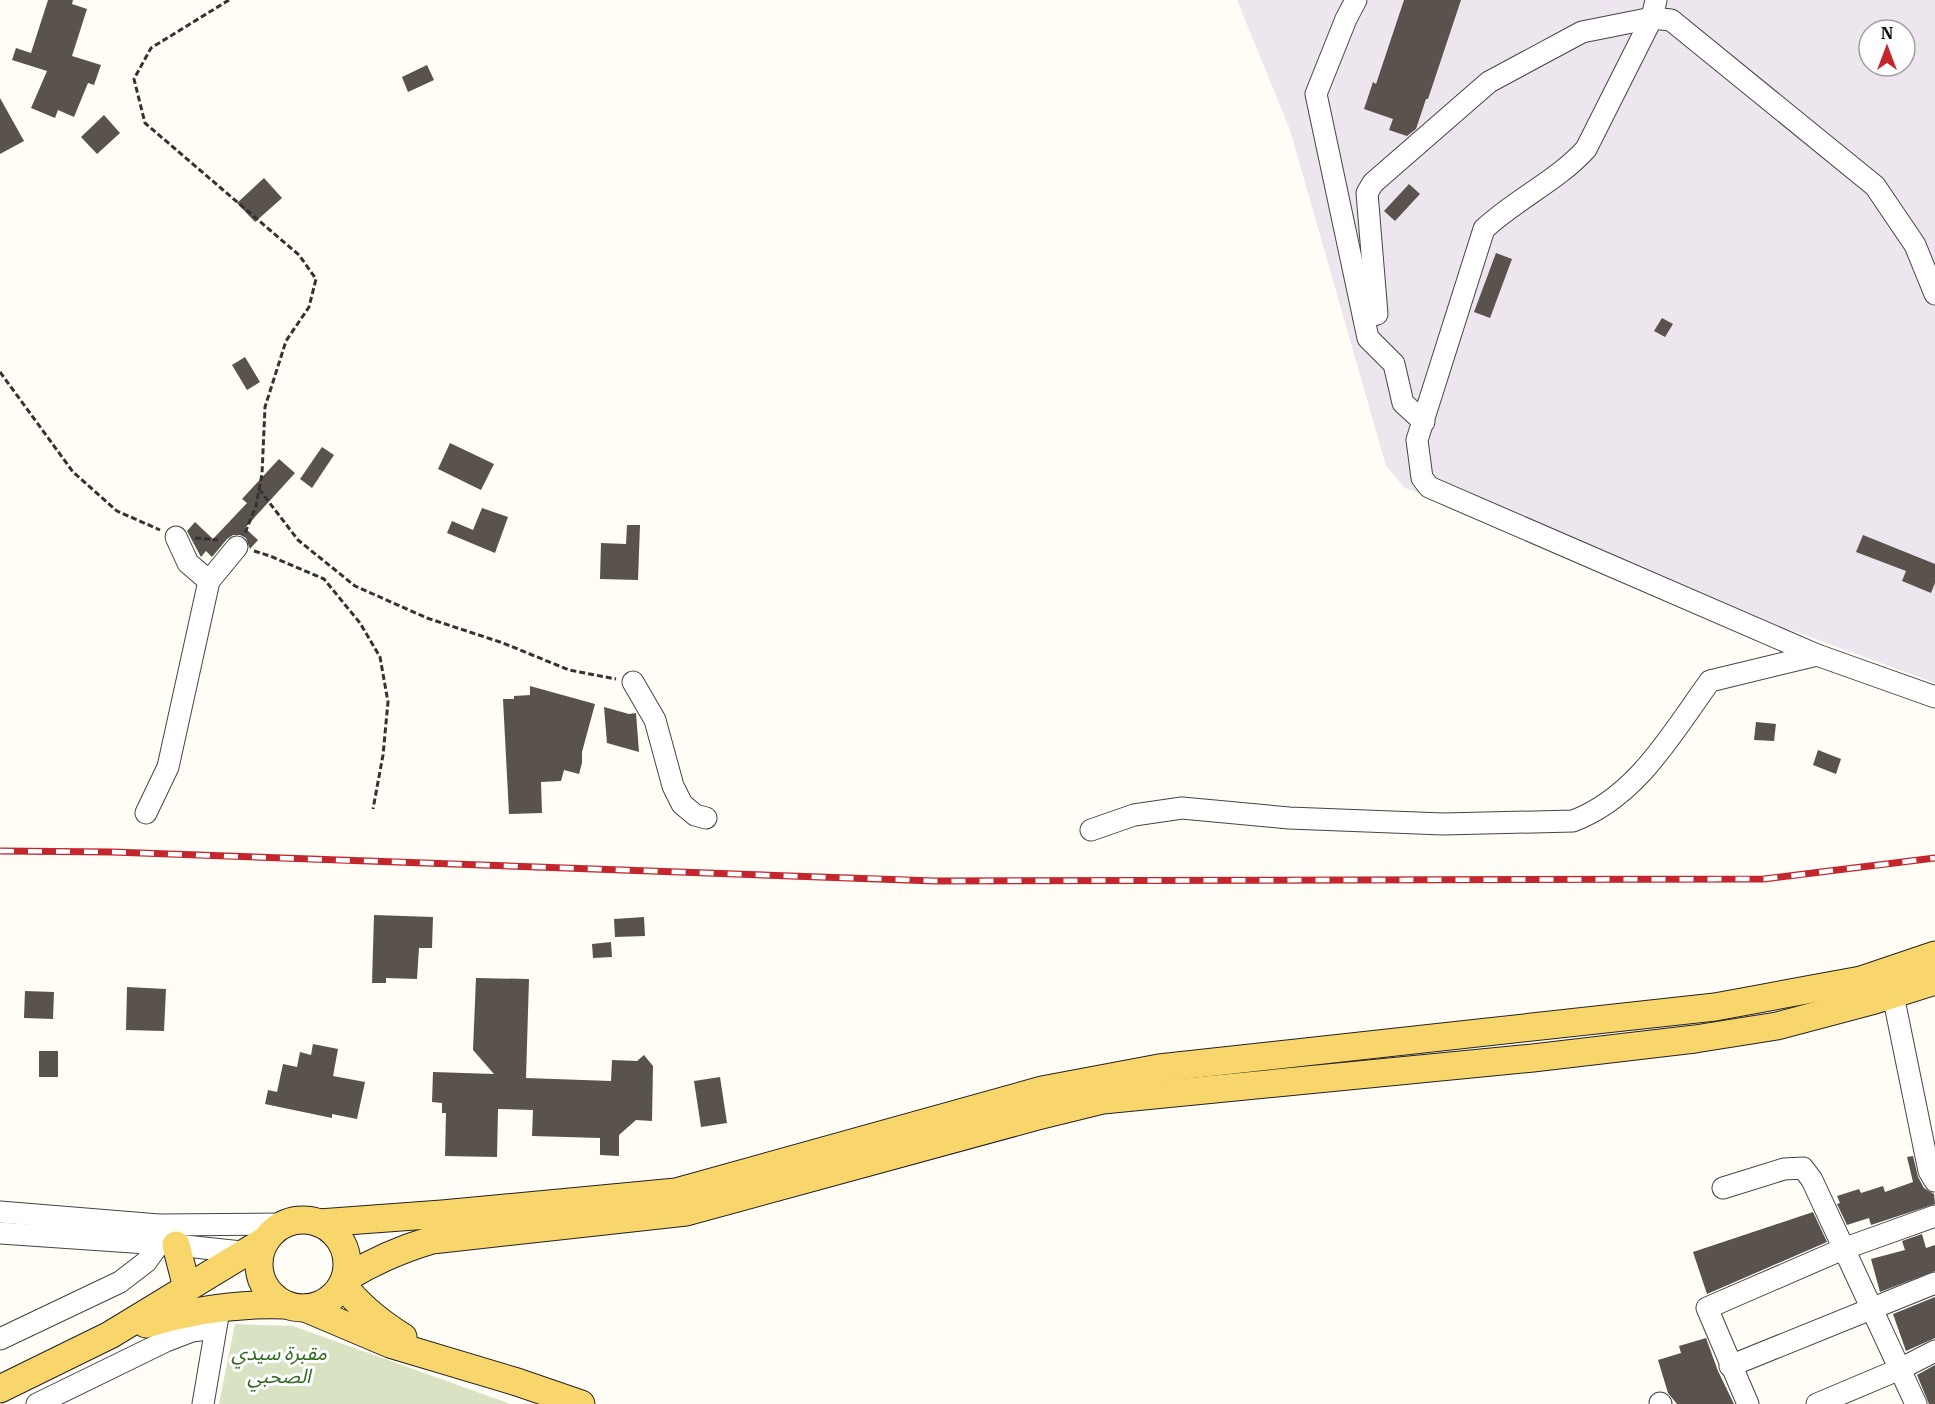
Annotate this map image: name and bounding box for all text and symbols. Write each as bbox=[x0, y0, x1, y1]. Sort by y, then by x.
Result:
north arrow bbox=[1857, 18, 1917, 78]
text: N bbox=[1881, 23, 1893, 43]
park label: مقبرة سيدي الصحبي bbox=[231, 1339, 327, 1392]

